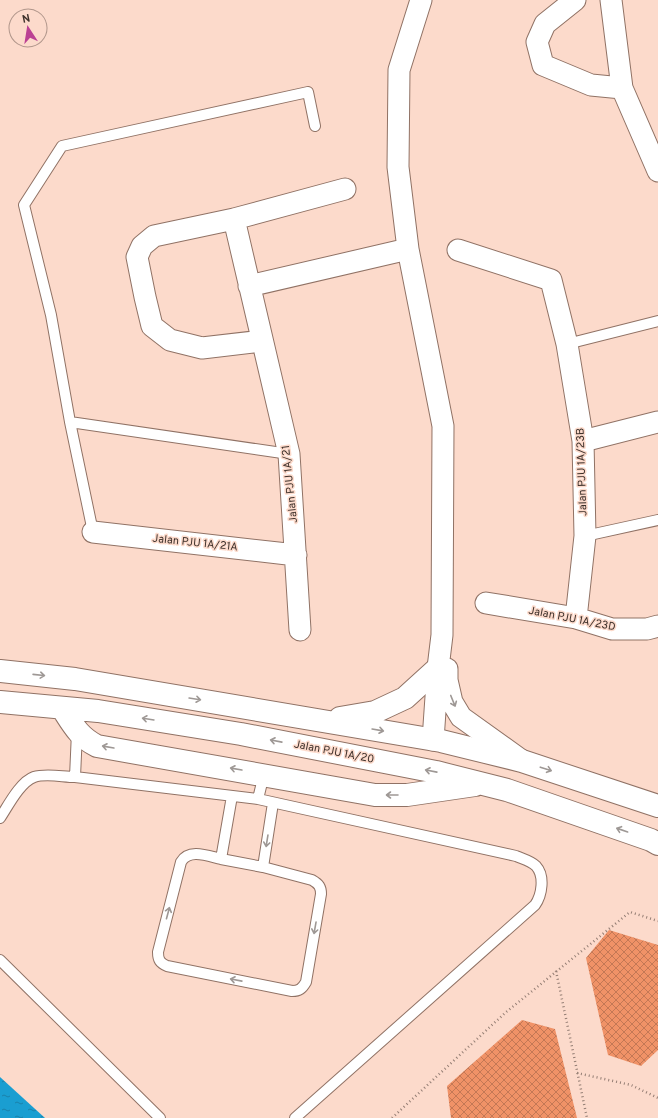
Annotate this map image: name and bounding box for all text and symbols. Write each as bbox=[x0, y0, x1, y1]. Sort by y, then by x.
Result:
north arrow bbox=[8, 8, 48, 48]
text: N bbox=[21, 12, 31, 27]
street label: Jalan PJU 1A/23B bbox=[573, 428, 591, 516]
street label: Jalan PJU 1A/21 bbox=[279, 444, 301, 524]
street label: Jalan PJU 1A/21A bbox=[152, 532, 238, 554]
street label: Jalan PJU 1A/23D bbox=[527, 604, 617, 634]
one-way arrow bbox=[32, 672, 45, 679]
one-way arrow bbox=[449, 694, 457, 706]
one-way arrow bbox=[188, 695, 201, 703]
one-way arrow bbox=[142, 715, 155, 723]
one-way arrow bbox=[371, 726, 384, 734]
one-way arrow bbox=[270, 737, 283, 745]
street label: Jalan PJU 1A/20 bbox=[293, 737, 375, 767]
one-way arrow bbox=[102, 743, 115, 751]
one-way arrow bbox=[230, 765, 243, 773]
one-way arrow bbox=[425, 766, 438, 774]
one-way arrow bbox=[539, 766, 552, 773]
one-way arrow bbox=[386, 791, 399, 799]
one-way arrow bbox=[615, 826, 628, 833]
one-way arrow bbox=[263, 834, 271, 847]
one-way arrow bbox=[165, 907, 172, 920]
one-way arrow bbox=[311, 921, 319, 934]
one-way arrow bbox=[230, 976, 243, 984]

